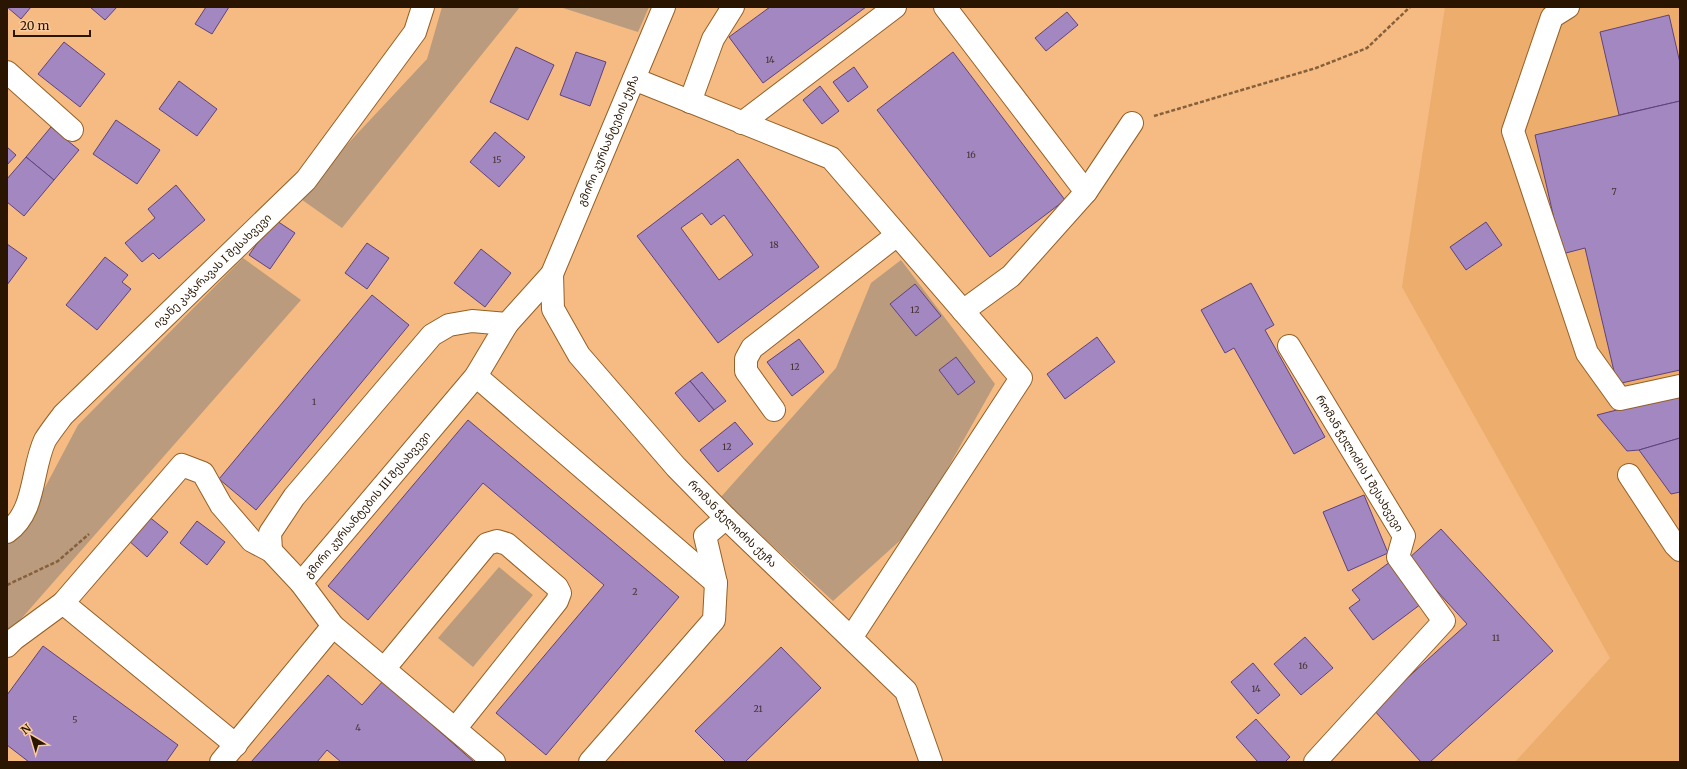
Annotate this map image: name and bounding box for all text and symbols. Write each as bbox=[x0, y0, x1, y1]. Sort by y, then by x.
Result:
scale bar bbox=[14, 12, 90, 38]
text: 20 m bbox=[20, 18, 49, 33]
house number: 14 bbox=[765, 54, 775, 65]
street label: გმირი კურსანტების ქუჩა bbox=[574, 73, 642, 208]
house number: 16 bbox=[966, 149, 976, 160]
house number: 15 bbox=[492, 154, 502, 165]
house number: 7 bbox=[1611, 186, 1617, 197]
street label: ივანე კაჭარავას I შესახვევი bbox=[150, 210, 274, 331]
house number: 18 bbox=[769, 239, 779, 250]
house number: 12 bbox=[910, 304, 920, 315]
house number: 12 bbox=[790, 361, 800, 372]
street label: რომან ჭელიძის I შესახვევი bbox=[1313, 392, 1407, 534]
house number: 1 bbox=[312, 396, 316, 407]
street label: გმირი კურსანტების III შესახვევი bbox=[301, 428, 433, 581]
house number: 12 bbox=[722, 441, 732, 452]
street label: რომან ჭელიძის ქუჩა bbox=[685, 477, 780, 570]
house number: 2 bbox=[632, 586, 638, 597]
house number: 11 bbox=[1492, 632, 1500, 643]
house number: 16 bbox=[1298, 660, 1308, 671]
house number: 14 bbox=[1251, 683, 1261, 694]
house number: 21 bbox=[753, 703, 763, 714]
house number: 5 bbox=[72, 714, 78, 725]
north arrow bbox=[12, 717, 52, 757]
text: N bbox=[18, 721, 34, 737]
house number: 4 bbox=[355, 722, 361, 733]

